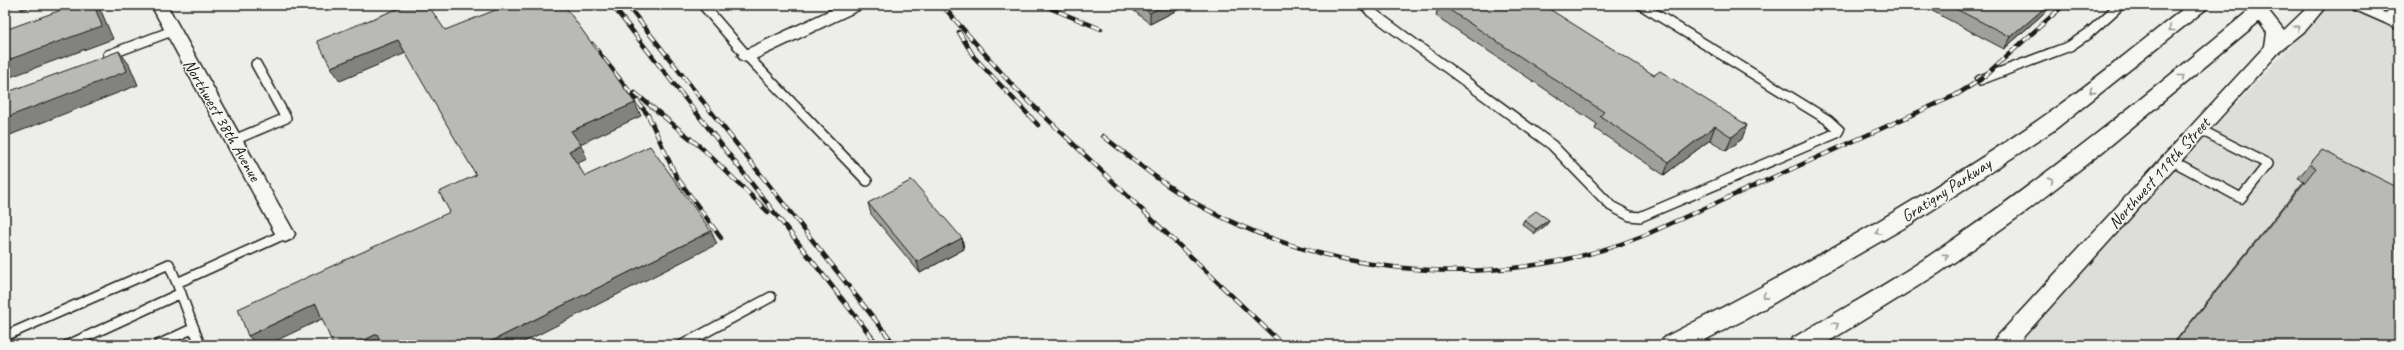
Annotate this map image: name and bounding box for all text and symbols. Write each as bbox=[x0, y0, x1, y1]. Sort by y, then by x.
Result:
one-way arrow bbox=[2168, 25, 2176, 32]
one-way arrow bbox=[2292, 25, 2300, 32]
street label: Northwest 38th Avenue bbox=[179, 55, 266, 186]
one-way arrow bbox=[2177, 75, 2184, 82]
one-way arrow bbox=[2089, 86, 2096, 93]
street label: Northwest 119th Street bbox=[2103, 111, 2216, 233]
street label: Gratigny Parkway bbox=[1897, 153, 1996, 227]
one-way arrow bbox=[2047, 178, 2054, 185]
one-way arrow bbox=[1875, 228, 1882, 235]
one-way arrow bbox=[1942, 253, 1949, 261]
one-way arrow bbox=[1762, 291, 1769, 298]
one-way arrow bbox=[1832, 322, 1839, 329]

